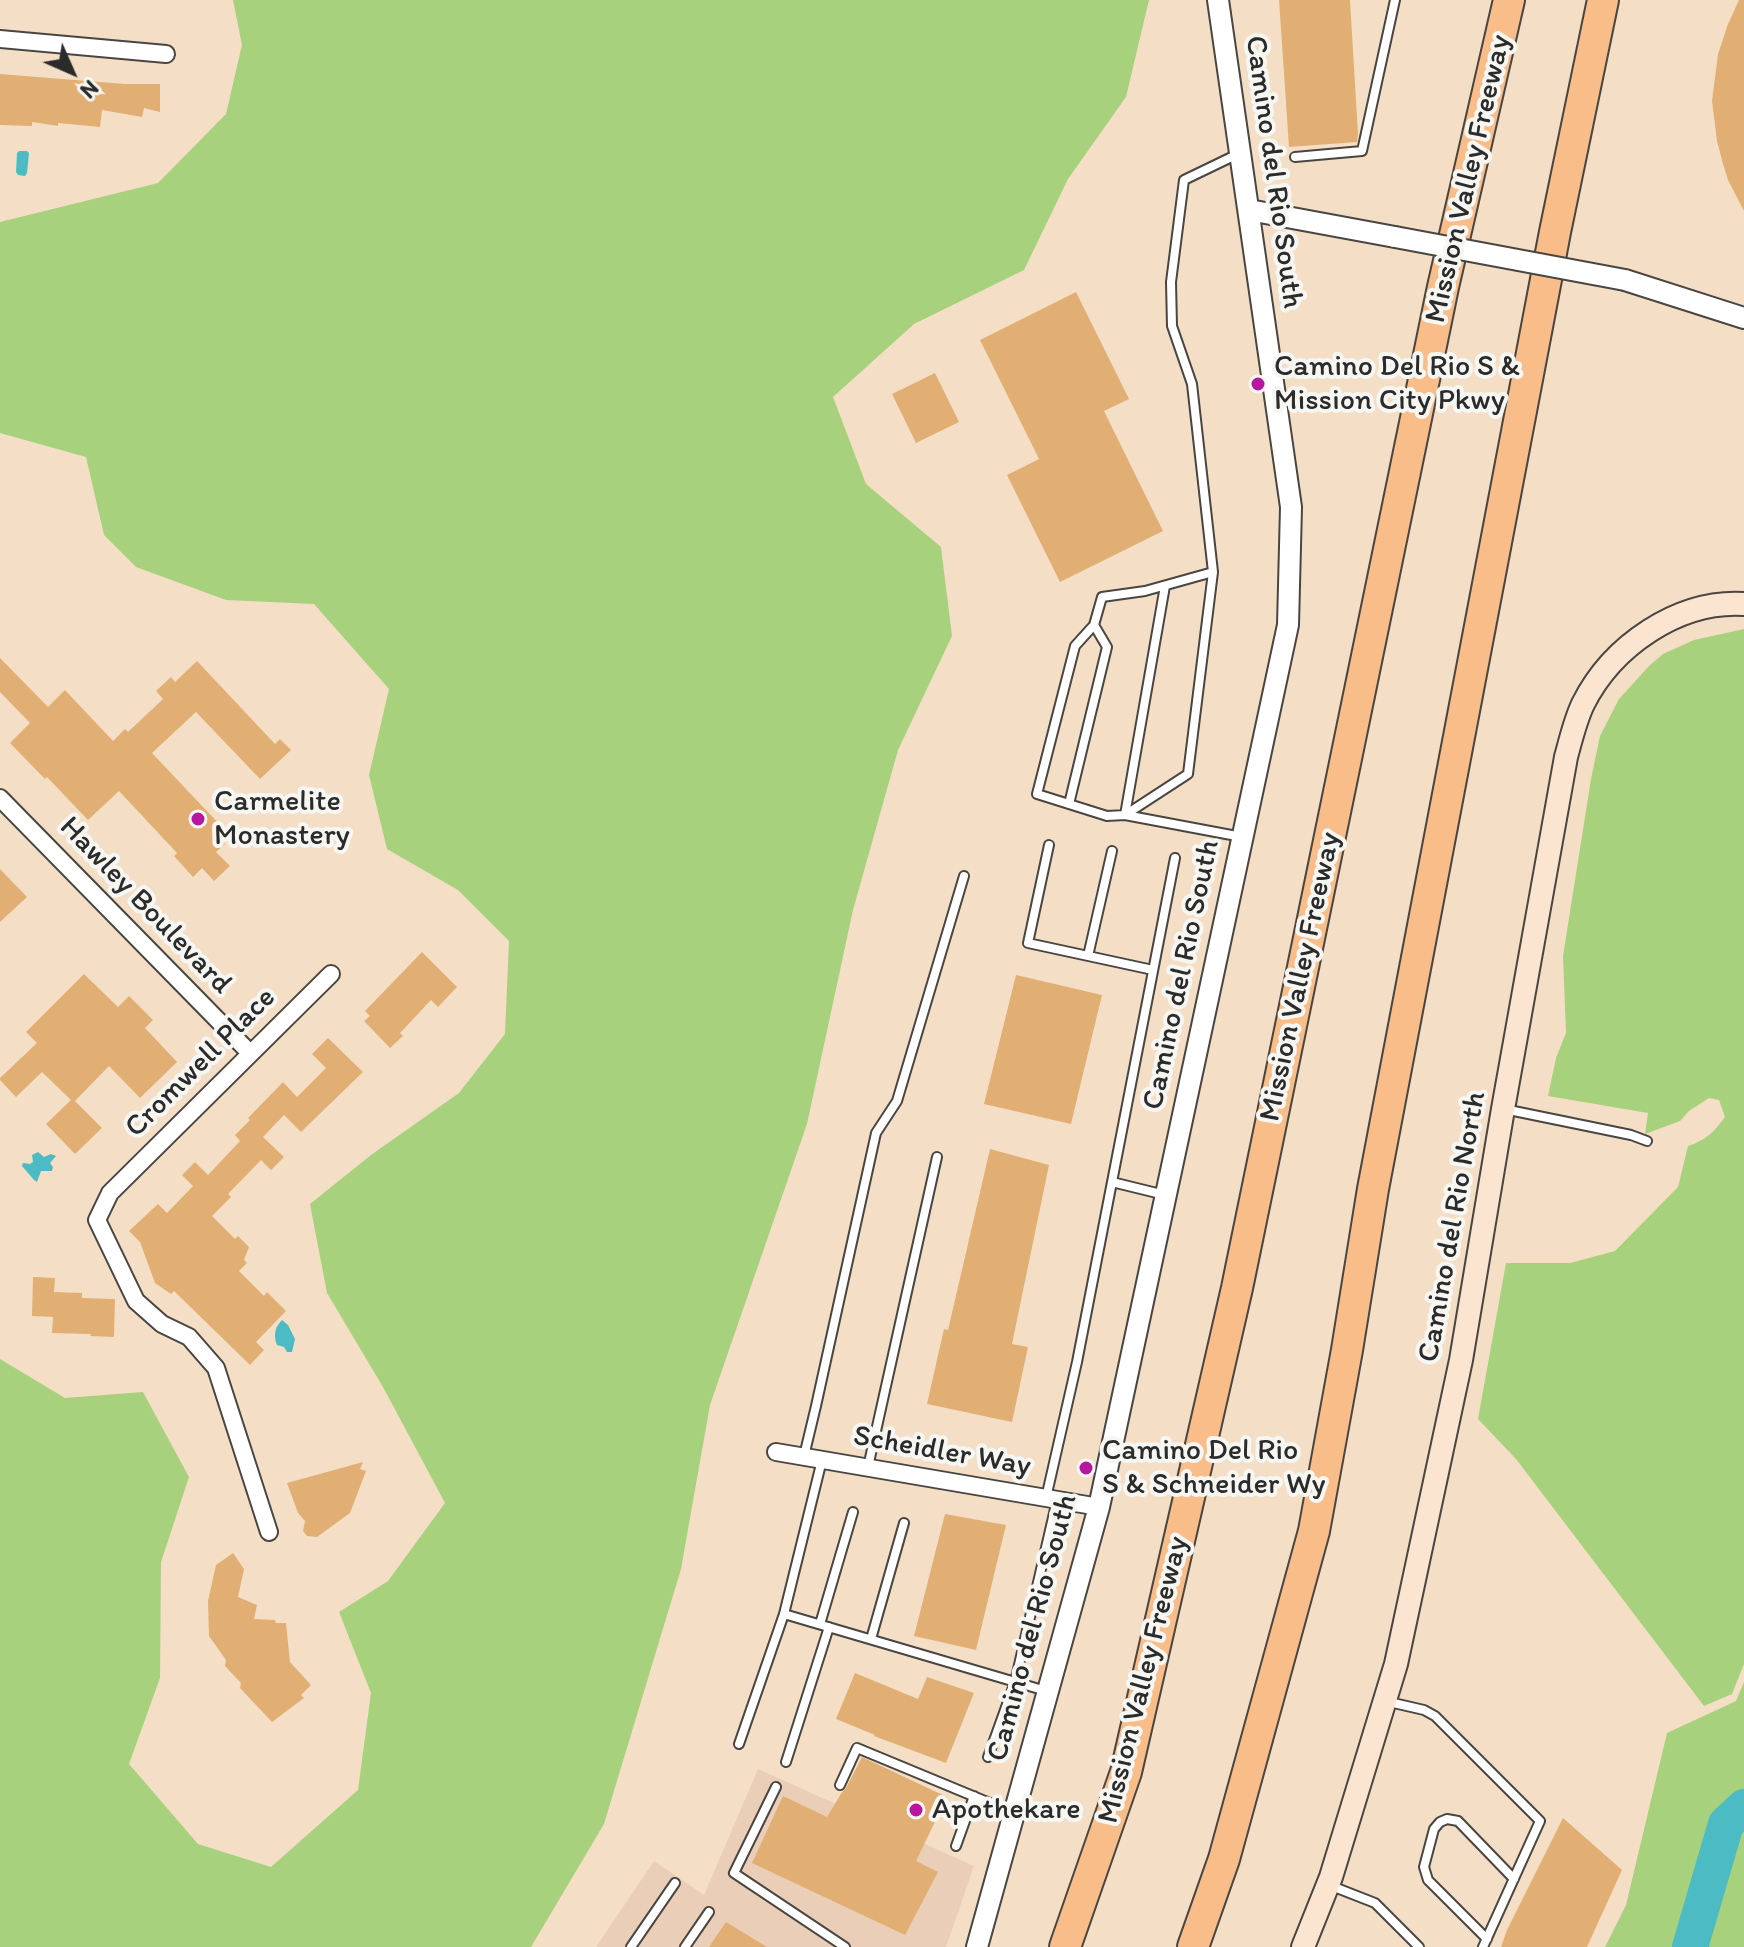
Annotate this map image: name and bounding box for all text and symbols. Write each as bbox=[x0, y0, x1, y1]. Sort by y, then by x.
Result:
street label: Mission Valley Freeway bbox=[1418, 31, 1520, 327]
north arrow bbox=[32, 32, 112, 112]
street label: Camino del Rio South bbox=[1236, 33, 1310, 311]
text: N bbox=[75, 75, 104, 104]
place label: Camino Del Rio S & Mission City Pkwy bbox=[1274, 349, 1520, 420]
marker: Camino Del Rio S & Mission City Pkwy bbox=[1249, 375, 1267, 393]
place label: Carmelite Monastery bbox=[214, 784, 350, 854]
street label: Hawley Boulevard bbox=[51, 810, 239, 1002]
marker: Carmelite Monastery bbox=[189, 810, 207, 828]
street label: Mission Valley Freeway bbox=[1253, 829, 1349, 1125]
street label: Camino del Rio South bbox=[1136, 837, 1228, 1113]
street label: Cromwell Place bbox=[118, 980, 284, 1146]
street label: Camino del Rio North bbox=[1411, 1089, 1495, 1365]
street label: Scheidler Way bbox=[850, 1419, 1034, 1485]
place label: Camino Del Rio S & Schneider Wy bbox=[1102, 1433, 1326, 1504]
marker: Camino Del Rio S & Schneider Wy bbox=[1077, 1459, 1095, 1477]
street label: Camino del Rio South bbox=[980, 1491, 1086, 1765]
street label: Mission Valley Freeway bbox=[1091, 1533, 1197, 1827]
place label: Apothekare bbox=[932, 1792, 1081, 1828]
marker: Apothekare bbox=[907, 1801, 925, 1819]

